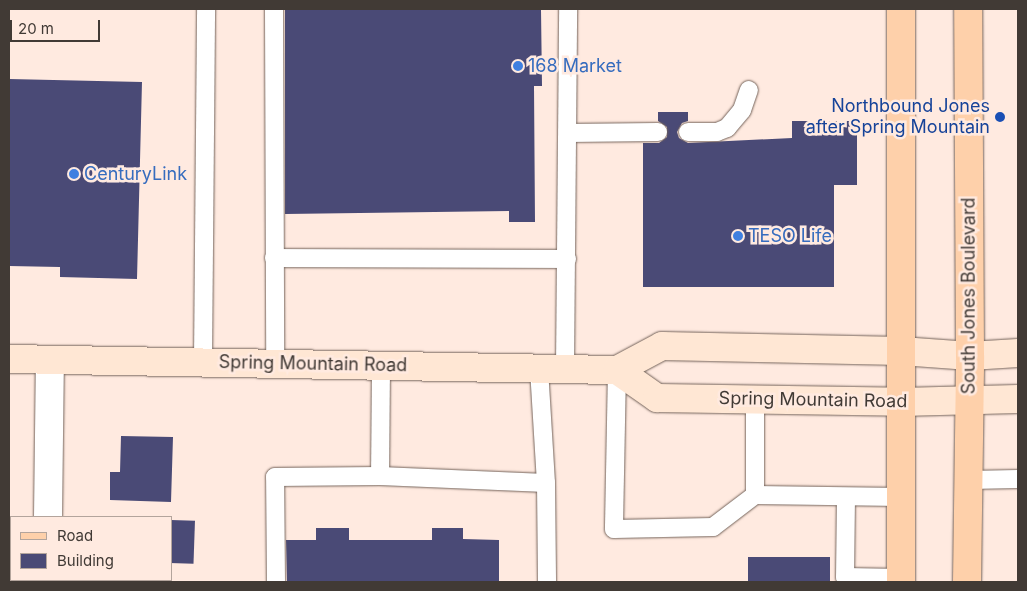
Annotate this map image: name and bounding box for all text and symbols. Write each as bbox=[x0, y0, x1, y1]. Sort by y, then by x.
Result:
scale bar bbox=[12, 10, 102, 42]
text: 20 m bbox=[18, 19, 54, 38]
place label: 168 Market bbox=[528, 55, 622, 77]
marker: 168 Market bbox=[512, 60, 524, 72]
place label: Northbound Jones after Spring Mountain bbox=[806, 96, 990, 138]
marker: Northbound Jones after Spring Mountain bbox=[994, 111, 1006, 123]
place label: CenturyLink bbox=[84, 163, 187, 185]
marker: CenturyLink bbox=[68, 168, 80, 180]
street label: South Jones Boulevard bbox=[958, 198, 980, 394]
place label: TESO Life bbox=[748, 225, 832, 247]
marker: TESO Life bbox=[732, 230, 744, 242]
street label: Spring Mountain Road bbox=[219, 352, 407, 376]
street label: Spring Mountain Road bbox=[719, 388, 907, 412]
legend bbox=[10, 516, 172, 581]
text: Road bbox=[57, 526, 93, 545]
text: Building bbox=[57, 551, 114, 570]

